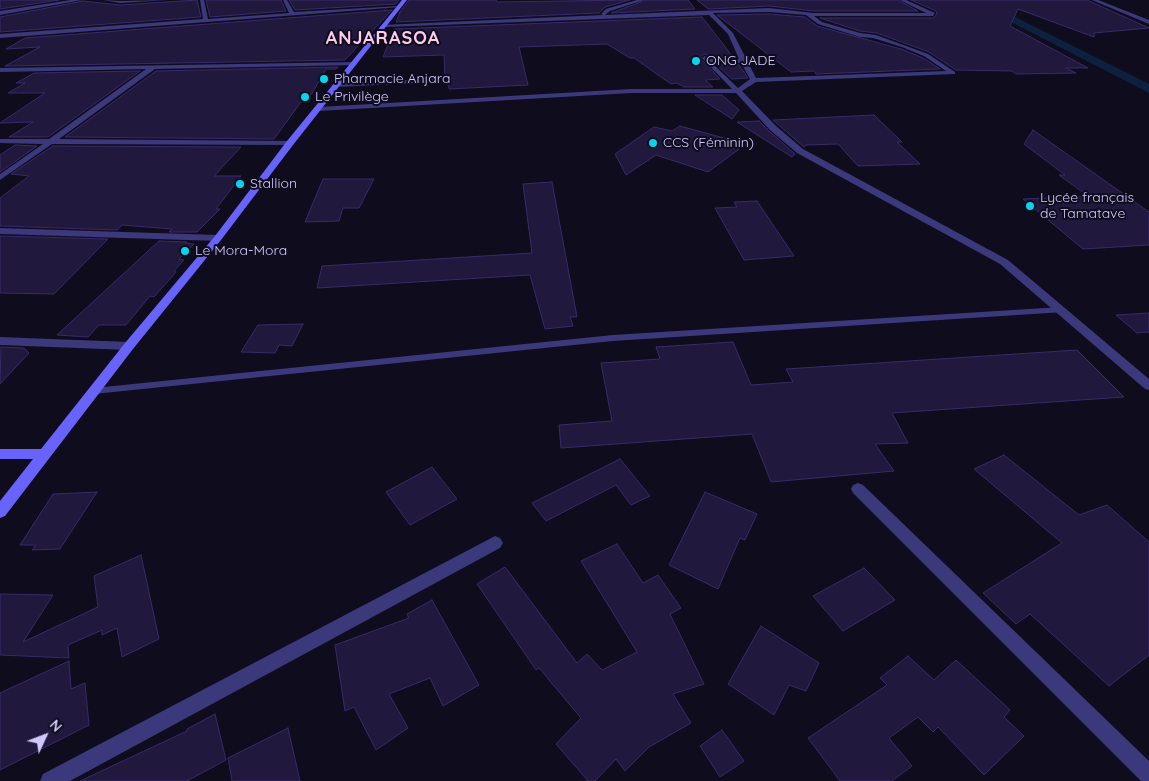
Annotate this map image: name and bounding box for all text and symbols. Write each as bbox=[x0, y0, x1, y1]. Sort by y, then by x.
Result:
district label: ANJARASOA bbox=[325, 28, 441, 50]
place label: ONG JADE bbox=[706, 53, 775, 69]
marker: ONG JADE bbox=[690, 55, 702, 67]
place label: Pharmacie Anjara bbox=[334, 71, 451, 87]
marker: Pharmacie Anjara bbox=[318, 73, 330, 85]
place label: Le Privilège bbox=[315, 89, 389, 105]
marker: Le Privilège bbox=[299, 91, 311, 103]
place label: CCS (Féminin) bbox=[663, 135, 754, 151]
marker: CCS (Féminin) bbox=[647, 137, 659, 149]
place label: Stallion bbox=[250, 176, 297, 192]
marker: Stallion bbox=[234, 178, 246, 190]
place label: Lycée français de Tamatave bbox=[1040, 190, 1134, 222]
marker: Lycée français de Tamatave bbox=[1024, 200, 1036, 212]
place label: Le Mora-Mora bbox=[195, 243, 287, 259]
marker: Le Mora-Mora bbox=[179, 245, 191, 257]
north arrow bbox=[20, 711, 70, 761]
text: N bbox=[46, 716, 66, 736]

